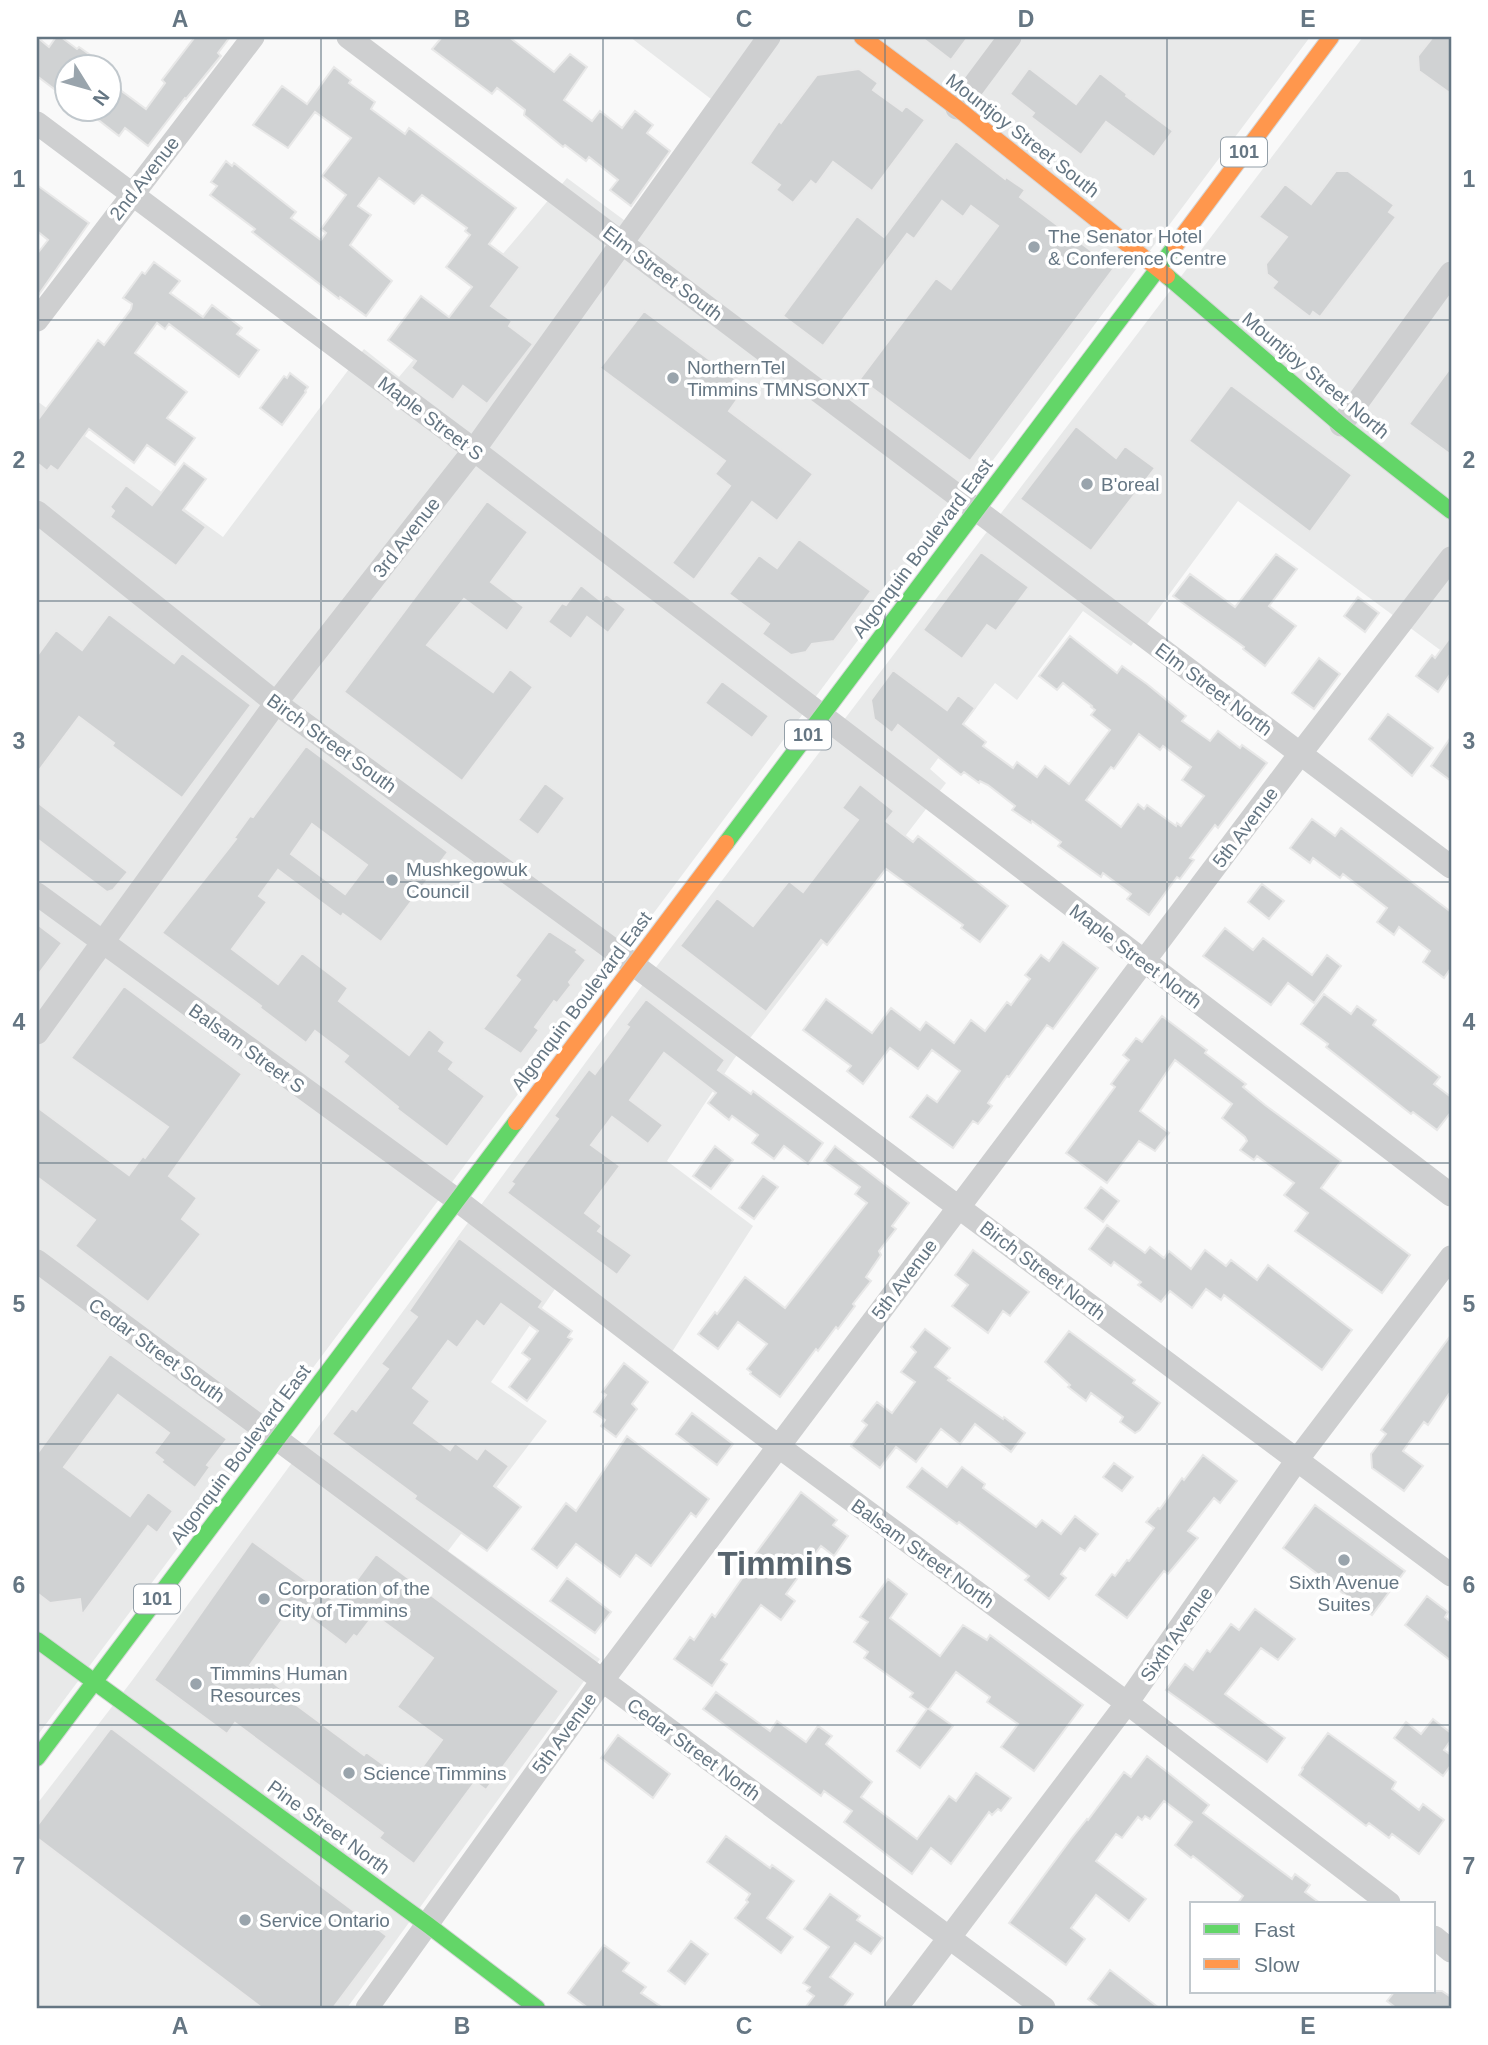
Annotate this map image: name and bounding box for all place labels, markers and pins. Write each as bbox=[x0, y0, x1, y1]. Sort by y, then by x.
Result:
place label: The Senator Hotel & Conference Centre bbox=[1048, 226, 1227, 269]
marker: The Senator Hotel & Conference Centre bbox=[1026, 239, 1042, 255]
place label: NorthernTel Timmins TMNSONXT bbox=[687, 357, 870, 400]
marker: NorthernTel Timmins TMNSONXT bbox=[665, 370, 681, 386]
place label: B'oreal bbox=[1101, 474, 1160, 495]
marker: B'oreal bbox=[1079, 476, 1095, 492]
place label: Mushkegowuk Council bbox=[406, 859, 528, 902]
marker: Mushkegowuk Council bbox=[384, 872, 400, 888]
marker: Sixth Avenue Suites bbox=[1336, 1552, 1352, 1568]
place label: Sixth Avenue Suites bbox=[1289, 1572, 1399, 1615]
place label: Corporation of the City of Timmins bbox=[278, 1578, 430, 1621]
marker: Corporation of the City of Timmins bbox=[256, 1591, 272, 1607]
place label: Timmins Human Resources bbox=[210, 1663, 348, 1706]
marker: Timmins Human Resources bbox=[188, 1676, 204, 1692]
place label: Science Timmins bbox=[363, 1763, 507, 1784]
marker: Science Timmins bbox=[341, 1765, 357, 1781]
place label: Service Ontario bbox=[259, 1910, 390, 1931]
marker: Service Ontario bbox=[237, 1912, 253, 1928]

